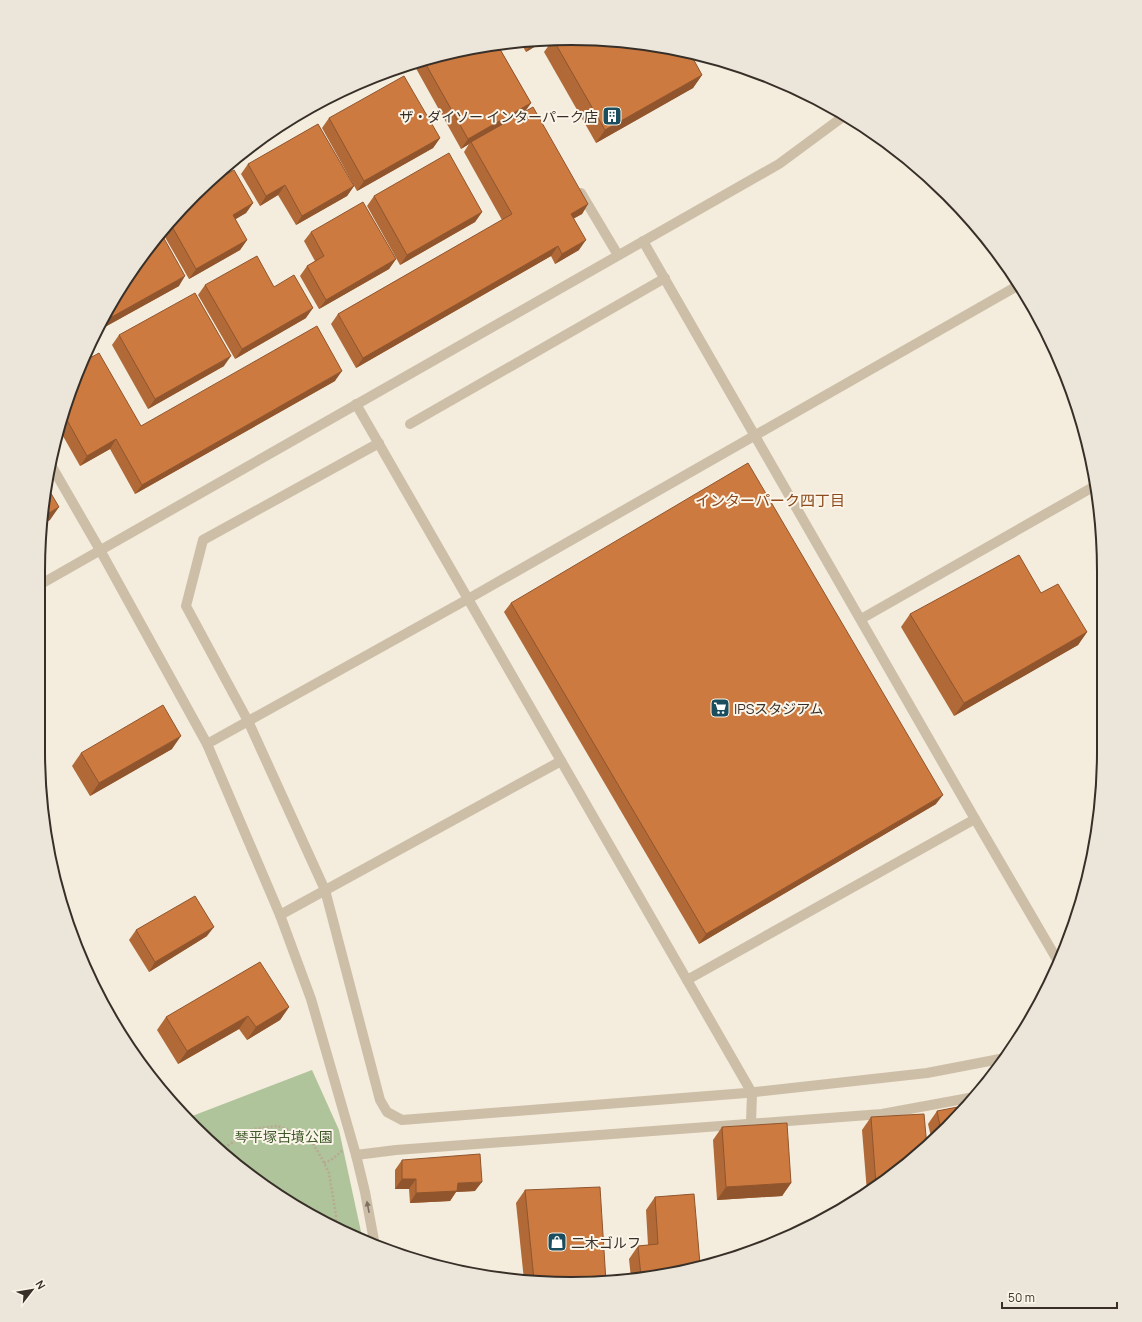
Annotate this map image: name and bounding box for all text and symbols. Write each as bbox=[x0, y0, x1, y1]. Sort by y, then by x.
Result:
building icon: ザ・ダイソー インターパーク店 bbox=[601, 105, 623, 127]
place label: ザ・ダイソー インターパーク店 bbox=[399, 107, 598, 126]
district label: インターパーク四丁目 bbox=[695, 490, 845, 511]
supermarket icon: IPSスタジアム bbox=[709, 697, 731, 719]
place label: IPSスタジアム bbox=[734, 699, 823, 718]
park label: 琴平塚古墳公園 bbox=[235, 1127, 333, 1146]
one-way arrow bbox=[364, 1201, 370, 1214]
shop icon: 二木ゴルフ bbox=[546, 1231, 568, 1253]
place label: 二木ゴルフ bbox=[571, 1233, 641, 1252]
north arrow bbox=[12, 1270, 52, 1310]
text: N bbox=[33, 1277, 50, 1292]
scale bar bbox=[1002, 1284, 1117, 1310]
text: 50 m bbox=[1008, 1289, 1035, 1306]

